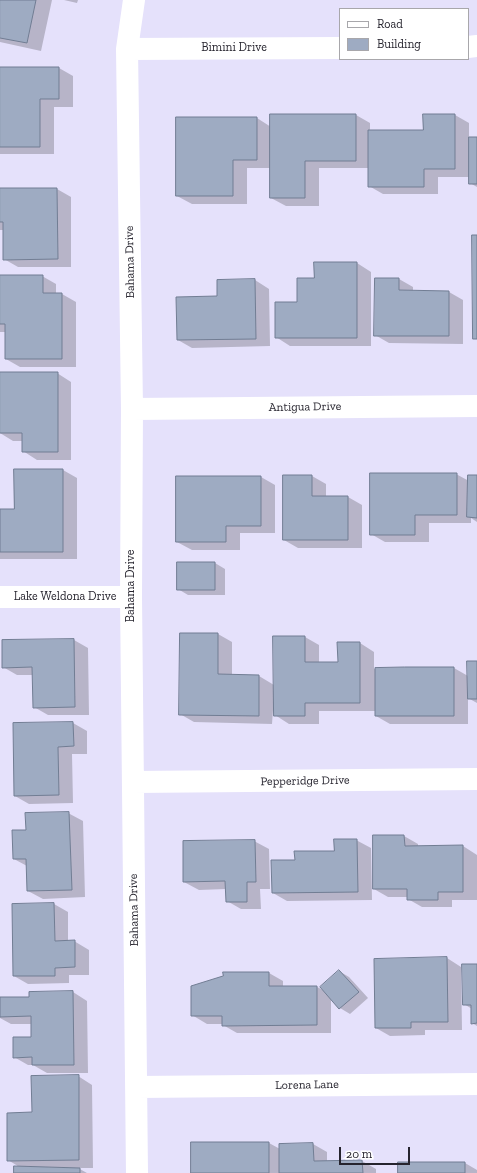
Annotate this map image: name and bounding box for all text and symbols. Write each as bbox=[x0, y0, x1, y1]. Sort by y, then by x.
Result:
legend bbox=[339, 8, 469, 60]
text: Road bbox=[377, 17, 403, 31]
text: Building bbox=[377, 37, 421, 51]
street label: Bimini Drive bbox=[201, 41, 267, 55]
street label: Bahama Drive bbox=[122, 226, 138, 298]
street label: Antigua Drive bbox=[269, 399, 341, 415]
street label: Bahama Drive bbox=[124, 550, 138, 622]
street label: Lake Weldona Drive bbox=[14, 590, 116, 604]
street label: Pepperidge Drive bbox=[260, 773, 350, 789]
street label: Bahama Drive bbox=[126, 874, 142, 946]
street label: Lorena Lane bbox=[275, 1077, 339, 1093]
scale bar bbox=[341, 1139, 412, 1165]
text: 20 m bbox=[346, 1147, 372, 1161]

